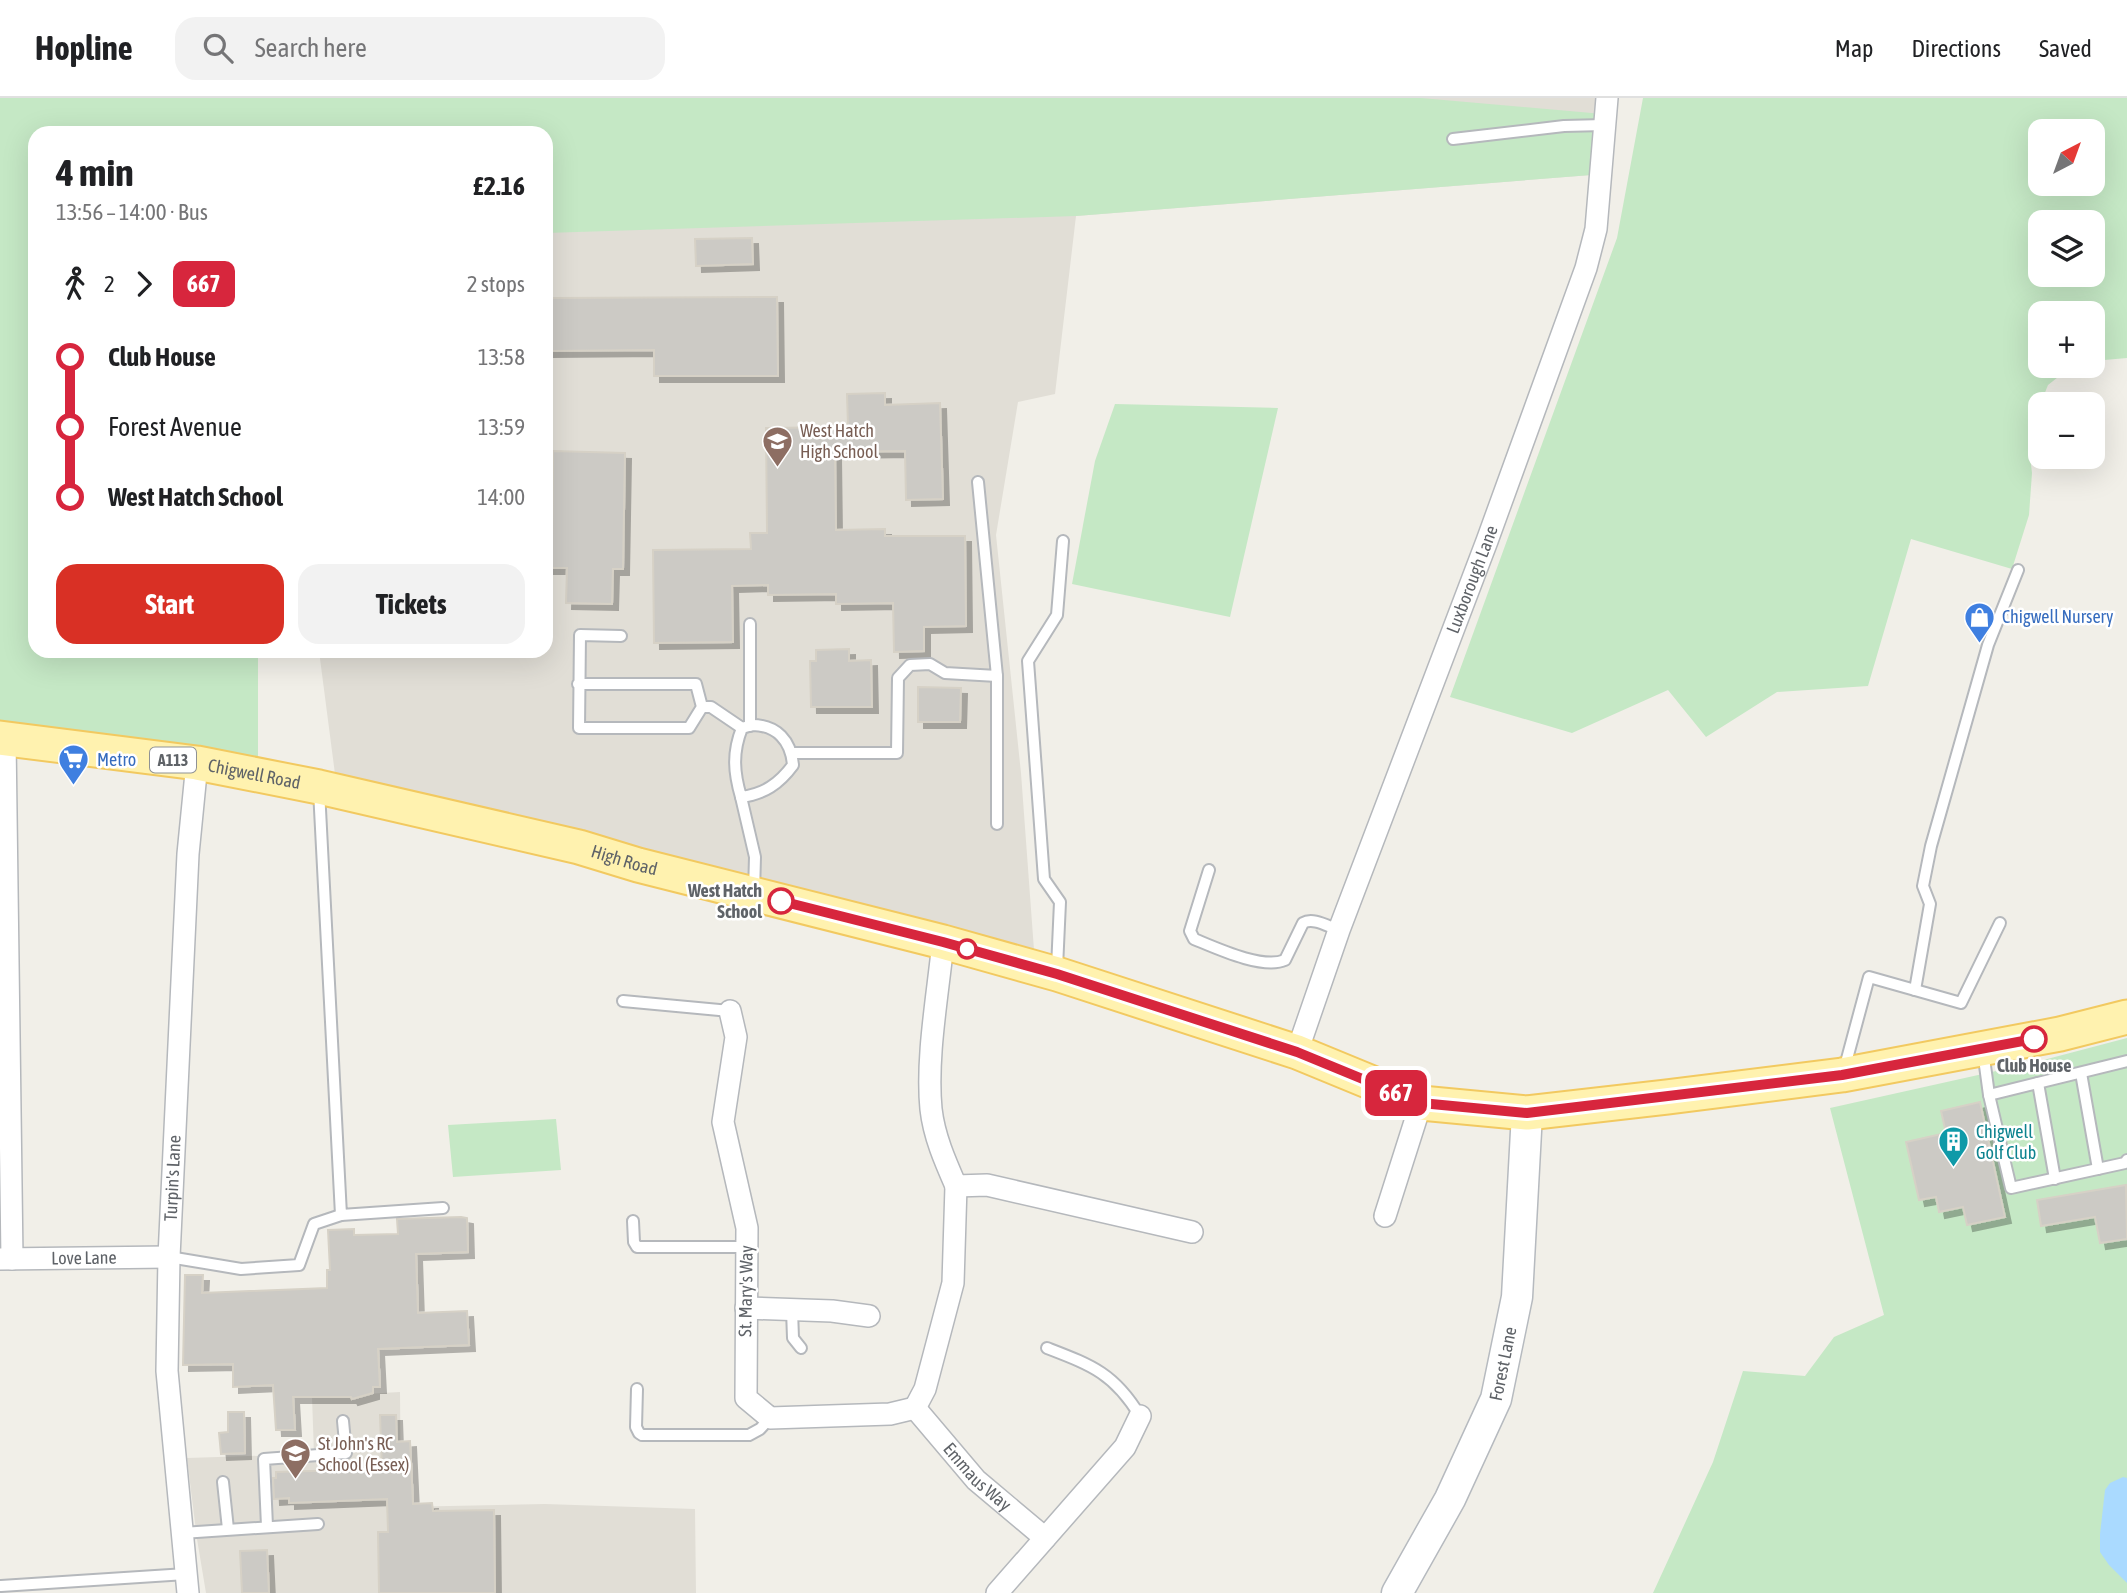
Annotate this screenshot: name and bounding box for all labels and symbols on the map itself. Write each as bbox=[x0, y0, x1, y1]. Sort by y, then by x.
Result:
north arrow bbox=[2028, 119, 2105, 196]
place label: West Hatch High School bbox=[800, 420, 878, 462]
school or university icon: West Hatch High School bbox=[760, 424, 794, 468]
street label: Luxborough Lane bbox=[1442, 523, 1502, 636]
shop icon: Chigwell Nursery bbox=[1962, 600, 1996, 644]
place label: Chigwell Nursery bbox=[2002, 606, 2113, 627]
supermarket icon: Metro bbox=[57, 743, 91, 787]
road number: A113 bbox=[150, 748, 196, 772]
place label: Metro bbox=[97, 749, 136, 770]
street label: Chigwell Road bbox=[206, 754, 303, 793]
street label: High Road bbox=[589, 840, 660, 879]
place label: West Hatch School bbox=[687, 880, 762, 922]
marker: West Hatch School bbox=[768, 888, 794, 914]
unlabelled marker bbox=[957, 939, 977, 959]
marker: Club House bbox=[2021, 1026, 2047, 1052]
place label: Club House bbox=[1997, 1055, 2071, 1076]
line badge: 667 bbox=[1356, 1070, 1436, 1116]
place label: Chigwell Golf Club bbox=[1976, 1121, 2036, 1163]
building icon: Chigwell Golf Club bbox=[1936, 1125, 1970, 1169]
street label: Turpin's Lane bbox=[160, 1135, 185, 1222]
street label: St. Mary's Way bbox=[734, 1245, 757, 1337]
street label: Love Lane bbox=[51, 1247, 117, 1268]
street label: Forest Lane bbox=[1485, 1325, 1521, 1403]
place label: St John's RC School (Essex) bbox=[318, 1433, 409, 1475]
school or university icon: St John's RC School (Essex) bbox=[278, 1437, 312, 1481]
street label: Emmaus Way bbox=[939, 1438, 1016, 1515]

